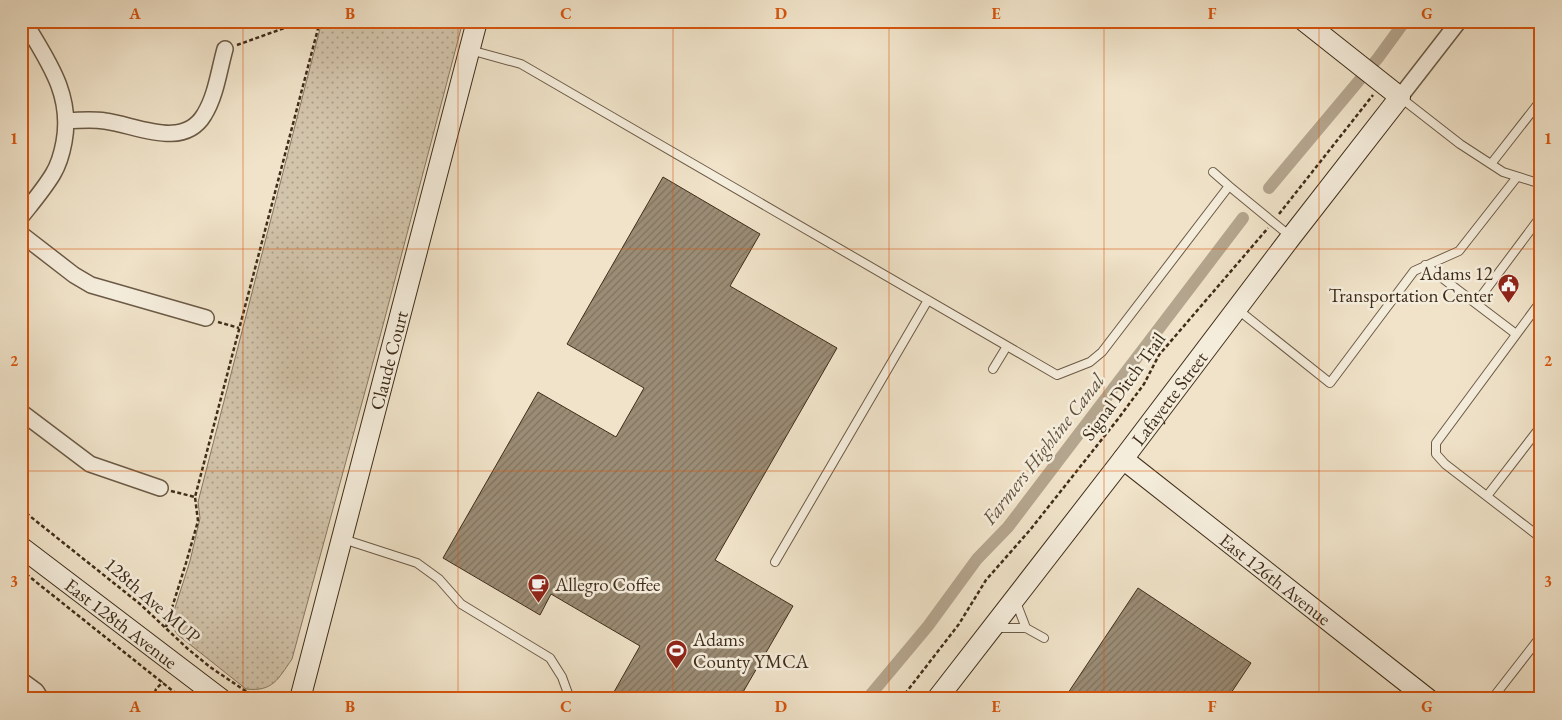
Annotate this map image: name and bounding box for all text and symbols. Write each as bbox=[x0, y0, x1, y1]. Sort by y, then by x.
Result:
text: A bbox=[128, 3, 141, 24]
text: B bbox=[345, 3, 355, 24]
text: C bbox=[560, 3, 572, 24]
text: D bbox=[775, 3, 787, 24]
text: E bbox=[991, 3, 1001, 24]
text: F bbox=[1208, 3, 1217, 24]
text: G bbox=[1421, 3, 1433, 24]
text: 1 bbox=[10, 128, 18, 149]
text: 1 bbox=[1544, 128, 1552, 149]
place label: Adams 12 Transportation Center bbox=[1328, 261, 1494, 308]
public building icon: Adams 12 Transportation Center bbox=[1497, 272, 1521, 303]
street label: Claude Court bbox=[364, 308, 414, 413]
street label: Signal Ditch Trail bbox=[1076, 327, 1171, 445]
street label: Lafayette Street bbox=[1126, 346, 1213, 451]
text: 2 bbox=[10, 350, 19, 371]
text: 2 bbox=[1544, 350, 1553, 371]
water label: Farmers Highline Canal bbox=[975, 367, 1111, 531]
street label: East 126th Avenue bbox=[1214, 528, 1336, 631]
street label: 128th Ave MUP bbox=[99, 552, 206, 649]
text: 3 bbox=[10, 571, 18, 592]
text: 3 bbox=[1544, 571, 1552, 592]
cafe icon: Allegro Coffee bbox=[527, 572, 551, 603]
place label: Allegro Coffee bbox=[554, 572, 660, 597]
street label: East 128th Avenue bbox=[60, 573, 182, 675]
place label: Adams County YMCA bbox=[692, 627, 810, 674]
sports icon: Adams County YMCA bbox=[665, 638, 689, 669]
text: A bbox=[128, 696, 141, 717]
text: B bbox=[345, 696, 355, 717]
text: C bbox=[560, 696, 572, 717]
text: D bbox=[775, 696, 787, 717]
text: E bbox=[991, 696, 1001, 717]
text: F bbox=[1208, 696, 1217, 717]
text: G bbox=[1421, 696, 1433, 717]

